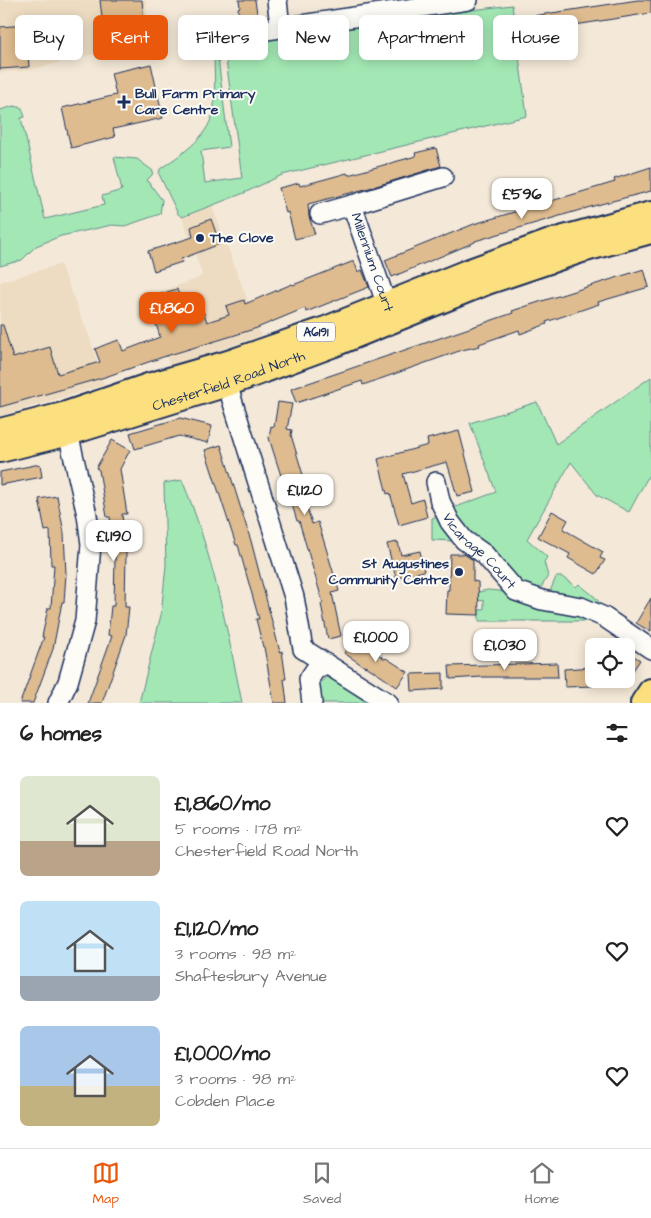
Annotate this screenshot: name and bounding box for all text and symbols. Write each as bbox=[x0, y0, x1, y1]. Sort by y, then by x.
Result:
chip: Buy bbox=[15, 15, 83, 60]
chip: Rent bbox=[93, 15, 168, 60]
chip: Filters bbox=[178, 15, 268, 60]
chip: New bbox=[278, 15, 349, 60]
chip: Apartment bbox=[359, 15, 483, 60]
chip: House bbox=[493, 15, 578, 60]
place label: Bull Farm Primary Care Centre bbox=[135, 84, 256, 120]
marker: Bull Farm Primary Care Centre bbox=[117, 95, 131, 109]
pin: £596 bbox=[492, 178, 552, 220]
text: £596 bbox=[502, 183, 542, 205]
street label: Millennium Court bbox=[345, 210, 399, 315]
place label: The Clove bbox=[209, 228, 274, 248]
marker: The Clove bbox=[194, 232, 206, 244]
pin: £1,860 bbox=[131, 292, 213, 334]
text: £1,860 bbox=[150, 297, 194, 319]
road number: A6191 bbox=[297, 322, 335, 342]
street label: Chesterfield Road North bbox=[150, 346, 308, 417]
pin: £1,120 bbox=[264, 474, 346, 516]
text: £1,120 bbox=[288, 479, 322, 501]
street label: Vicarage Court bbox=[437, 510, 521, 594]
pin: £1,190 bbox=[73, 520, 155, 562]
text: £1,190 bbox=[97, 525, 131, 547]
place label: St Augustines Community Centre bbox=[329, 554, 449, 590]
marker: St Augustines Community Centre bbox=[453, 566, 465, 578]
pin: £1,000 bbox=[335, 620, 417, 663]
text: £1,000 bbox=[354, 626, 398, 648]
pin: £1,030 bbox=[464, 628, 546, 671]
text: £1,030 bbox=[484, 634, 526, 656]
map controls bbox=[585, 638, 635, 688]
button: locate bbox=[585, 638, 635, 688]
text: 6 homes bbox=[20, 719, 102, 748]
icon: filters bbox=[603, 719, 631, 747]
text: £1,860/mo bbox=[175, 789, 270, 818]
icon: home bbox=[60, 796, 120, 856]
icon: heart bbox=[603, 812, 631, 840]
text: 5 rooms · 178 m² bbox=[175, 818, 302, 840]
text: Chesterfield Road North bbox=[175, 840, 358, 862]
text: £1,120/mo bbox=[175, 914, 258, 943]
icon: home bbox=[60, 921, 120, 981]
icon: heart bbox=[603, 937, 631, 965]
text: 3 rooms · 98 m² bbox=[175, 943, 296, 965]
text: Shaftesbury Avenue bbox=[175, 965, 327, 987]
text: £1,000/mo bbox=[175, 1039, 270, 1068]
icon: home bbox=[60, 1046, 120, 1106]
icon: heart bbox=[603, 1062, 631, 1090]
text: 3 rooms · 98 m² bbox=[175, 1068, 296, 1090]
text: Cobden Place bbox=[175, 1090, 275, 1112]
tab: Map bbox=[92, 1159, 120, 1209]
tab: Saved bbox=[303, 1159, 341, 1209]
tab: Home bbox=[525, 1159, 559, 1209]

